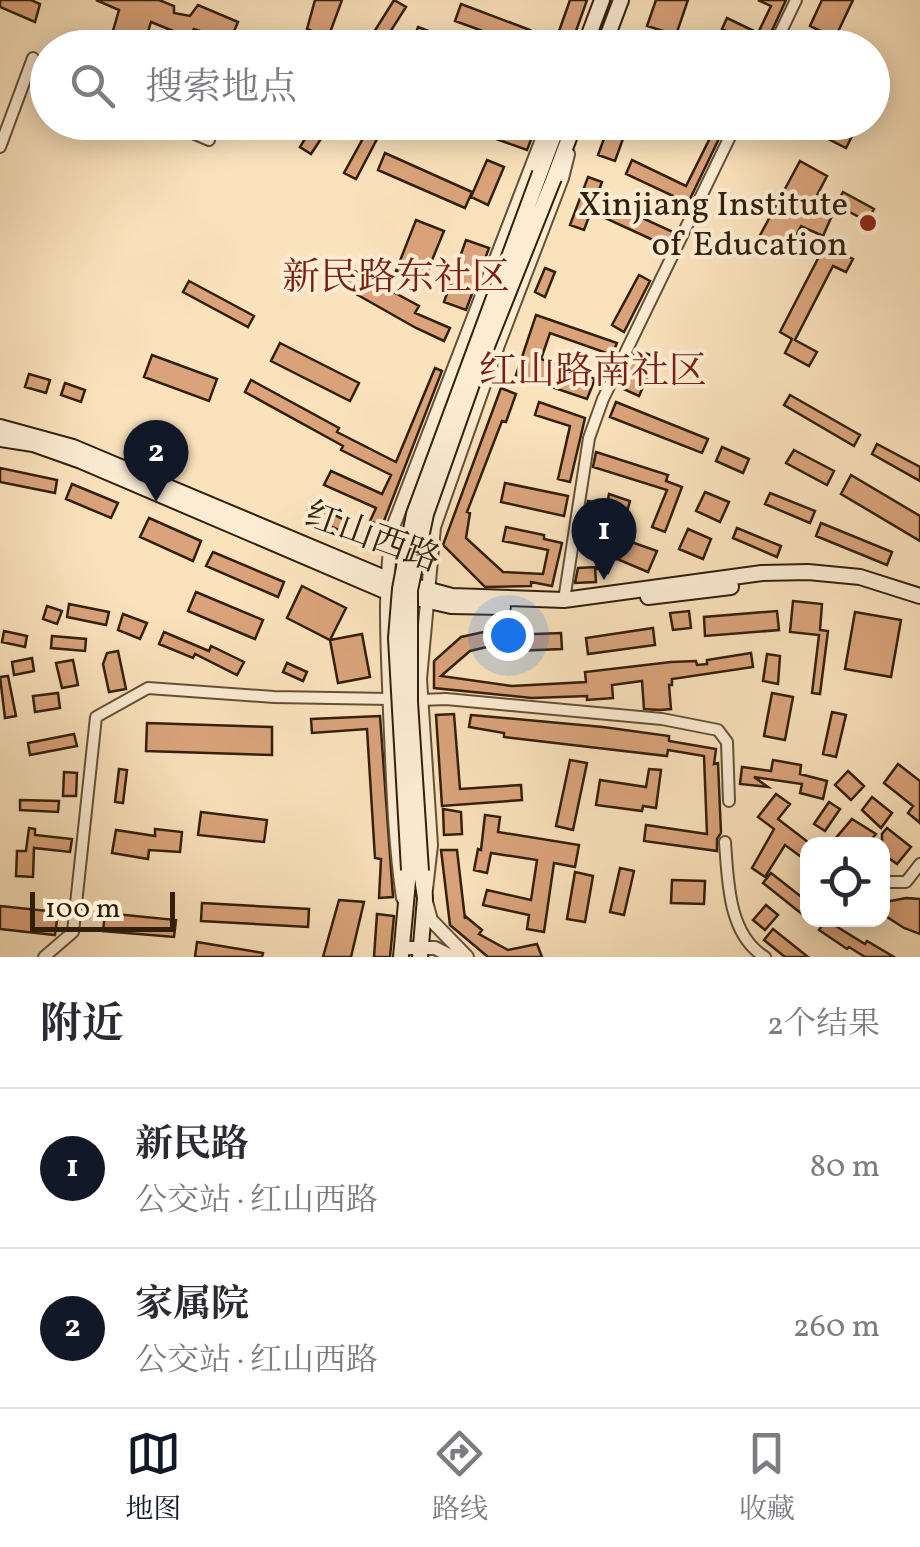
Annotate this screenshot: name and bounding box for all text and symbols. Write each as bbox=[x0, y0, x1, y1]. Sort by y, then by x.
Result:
search box bbox=[30, 30, 890, 140]
icon: search bbox=[65, 58, 120, 113]
text: 搜索地点 bbox=[145, 63, 297, 116]
place label: Xinjiang Institute of Education bbox=[578, 182, 848, 270]
marker: Xinjiang Institute of Education bbox=[857, 212, 879, 234]
district label: 新民路东社区 bbox=[282, 253, 510, 306]
district label: 红山路南社区 bbox=[479, 347, 707, 400]
pin: 2 bbox=[124, 420, 188, 502]
street label: 红山西路 bbox=[298, 492, 446, 585]
pin: 1 bbox=[572, 498, 636, 580]
your location bbox=[483, 610, 534, 661]
map controls bbox=[800, 837, 890, 927]
button: locate bbox=[800, 837, 890, 927]
scale bar bbox=[30, 887, 175, 931]
text: 100 m bbox=[45, 890, 120, 929]
text: 附近 bbox=[40, 997, 124, 1056]
text: 2个结果 bbox=[767, 1004, 880, 1048]
text: 新民路 bbox=[135, 1120, 249, 1173]
text: 1 bbox=[66, 1146, 79, 1190]
text: 80 m bbox=[810, 1146, 880, 1190]
text: 公交站 · 红山西路 bbox=[135, 1180, 378, 1224]
text: 家属院 bbox=[135, 1280, 249, 1333]
text: 2 bbox=[64, 1306, 81, 1350]
text: 260 m bbox=[793, 1306, 880, 1350]
text: 公交站 · 红山西路 bbox=[135, 1340, 378, 1384]
tab: 地图 bbox=[125, 1426, 181, 1530]
tab: 路线 bbox=[432, 1426, 488, 1530]
tab: 收藏 bbox=[739, 1426, 795, 1530]

